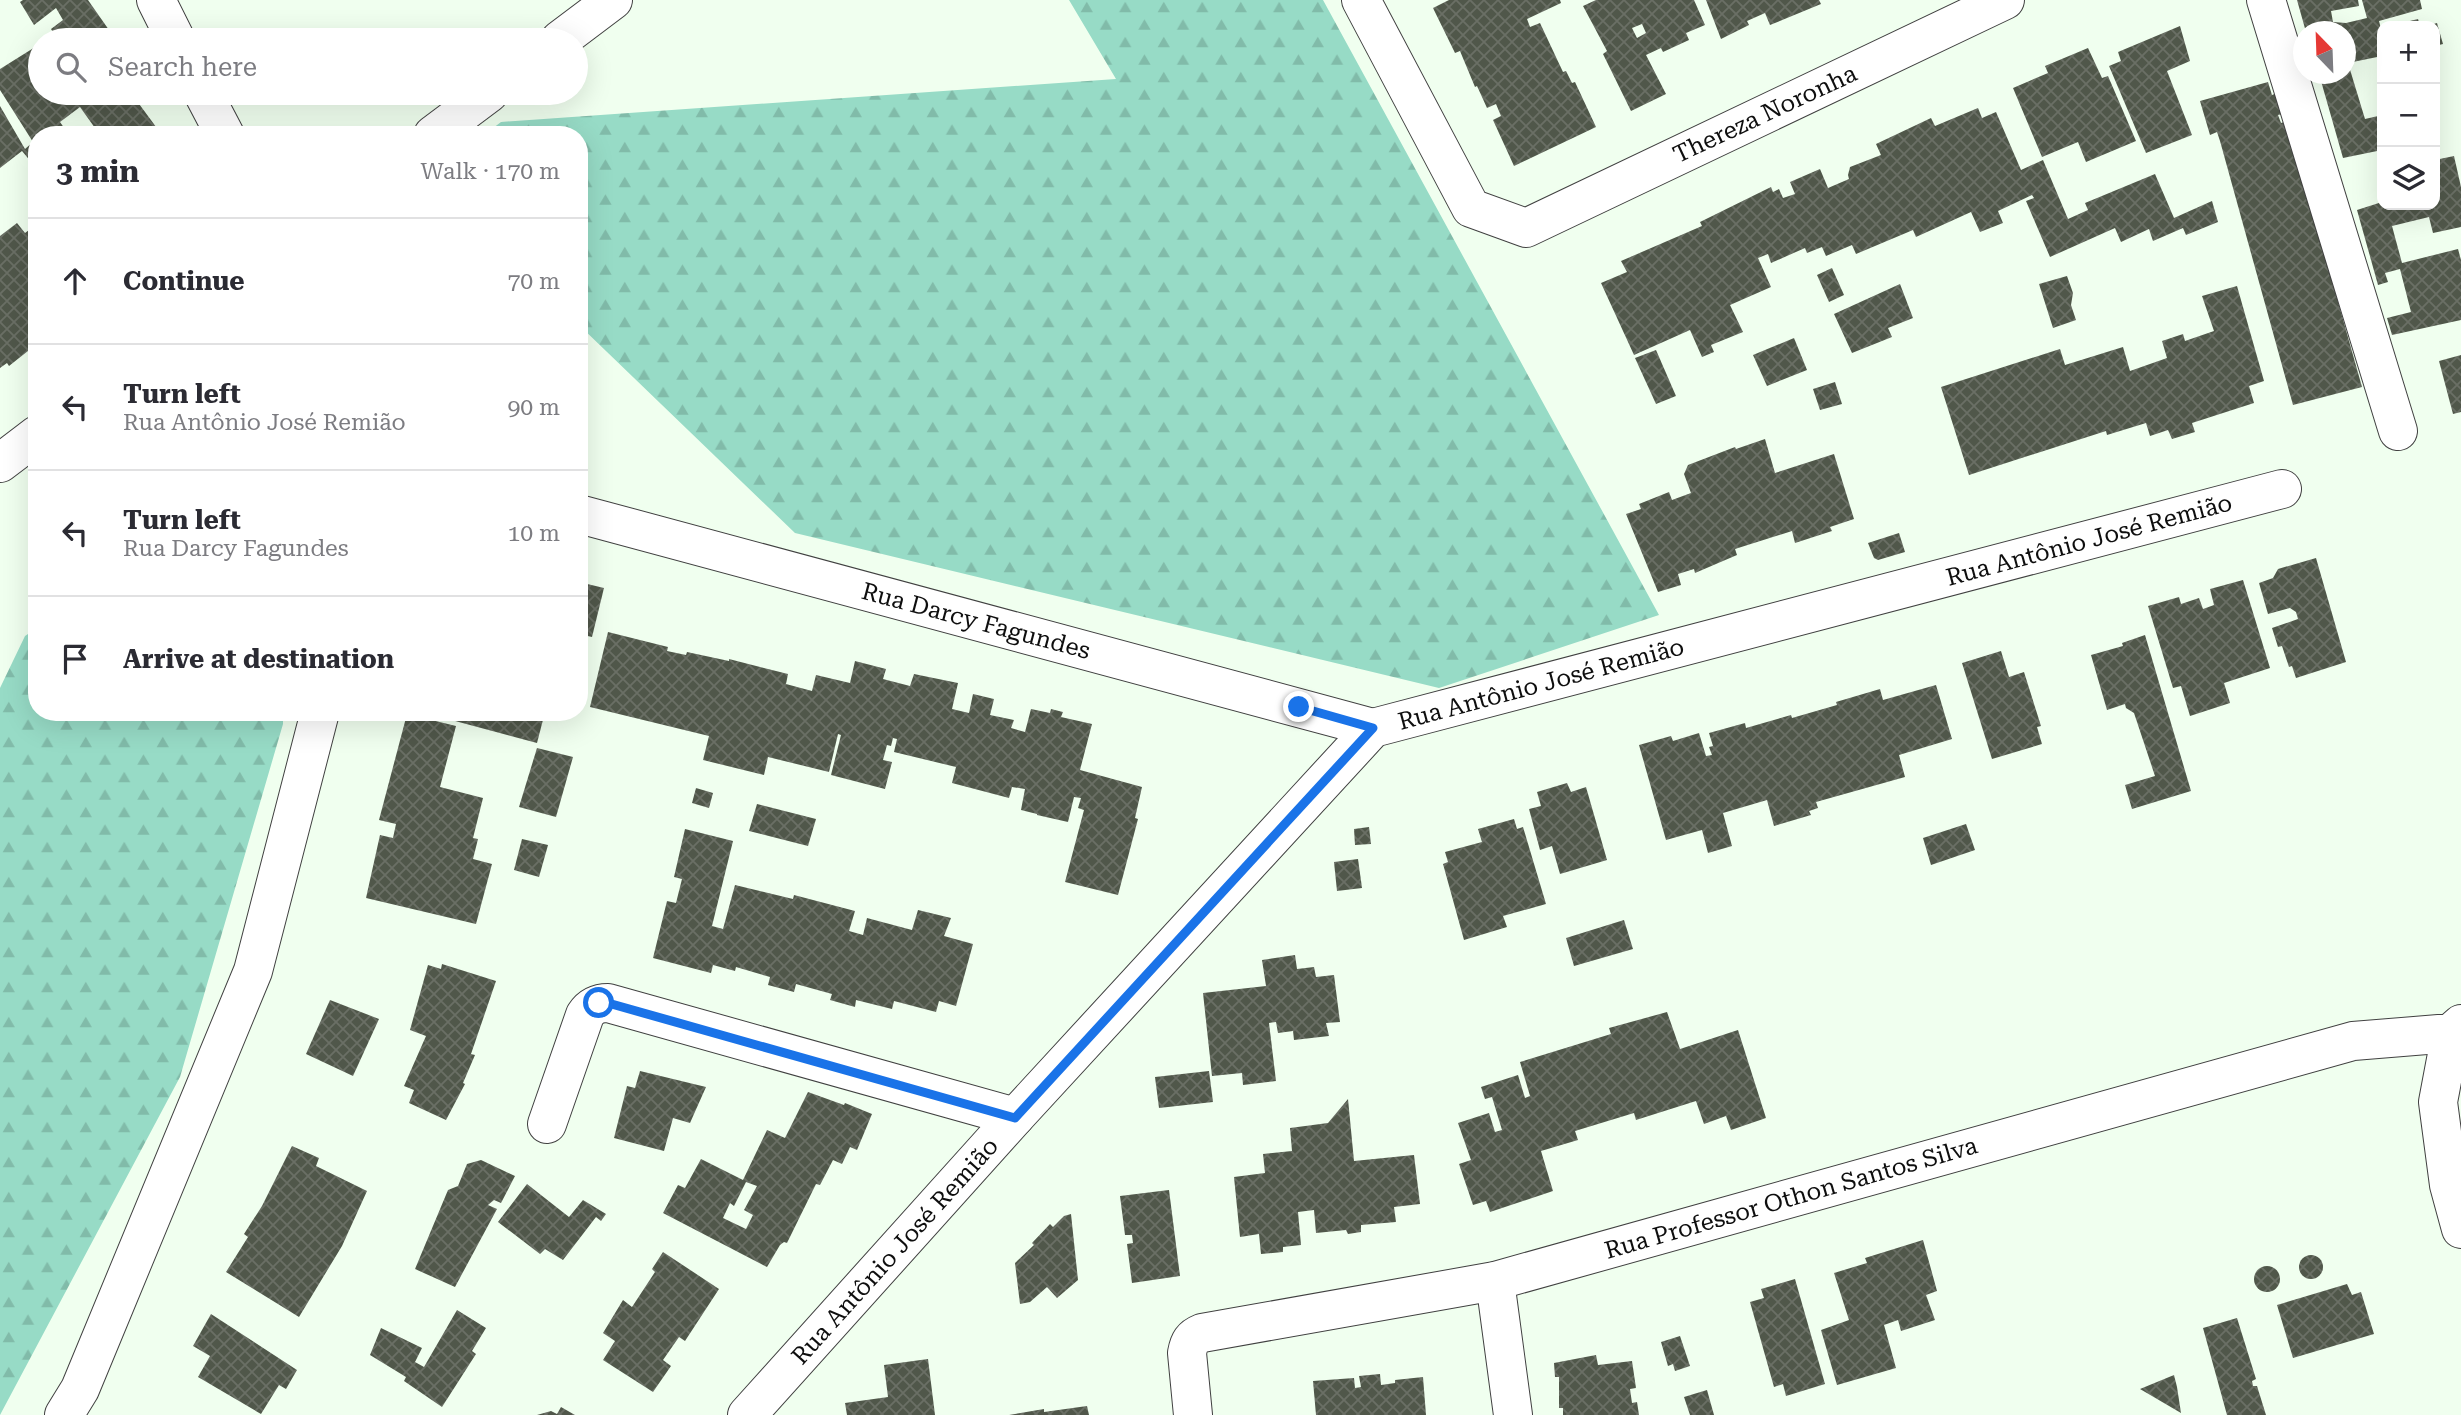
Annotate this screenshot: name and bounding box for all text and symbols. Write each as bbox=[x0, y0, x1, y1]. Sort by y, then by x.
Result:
north arrow bbox=[2293, 21, 2356, 84]
map controls bbox=[2377, 21, 2440, 210]
button: + bbox=[2377, 21, 2440, 84]
search box bbox=[28, 28, 588, 105]
icon: search bbox=[52, 48, 90, 86]
text: Search here bbox=[108, 52, 257, 82]
street label: Thereza Noronha bbox=[1669, 59, 1861, 169]
button: − bbox=[2377, 84, 2440, 147]
button: layers bbox=[2377, 147, 2440, 210]
text: 3 min bbox=[56, 154, 139, 189]
text: Walk · 170 m bbox=[421, 158, 560, 185]
icon: ahead bbox=[56, 262, 94, 300]
text: Continue bbox=[123, 266, 245, 296]
text: 70 m bbox=[507, 268, 560, 295]
text: Turn left bbox=[123, 379, 241, 409]
icon: left bbox=[56, 388, 94, 426]
text: 90 m bbox=[507, 394, 560, 421]
text: Rua Antônio José Remião bbox=[123, 409, 406, 436]
street label: Rua Antônio José Remião bbox=[1943, 488, 2235, 592]
text: Turn left bbox=[123, 505, 241, 535]
icon: left bbox=[56, 514, 94, 552]
text: 10 m bbox=[507, 520, 560, 547]
text: Rua Darcy Fagundes bbox=[123, 535, 349, 562]
street label: Rua Darcy Fagundes bbox=[859, 577, 1093, 665]
street label: Rua Antônio José Remião bbox=[1395, 632, 1687, 736]
icon: arrive bbox=[56, 640, 94, 678]
text: Arrive at destination bbox=[123, 644, 394, 674]
route end bbox=[1283, 691, 1314, 722]
route start bbox=[583, 987, 614, 1018]
street label: Rua Professor Othon Santos Silva bbox=[1601, 1131, 1981, 1265]
street label: Rua Antônio José Remião bbox=[786, 1132, 1004, 1370]

